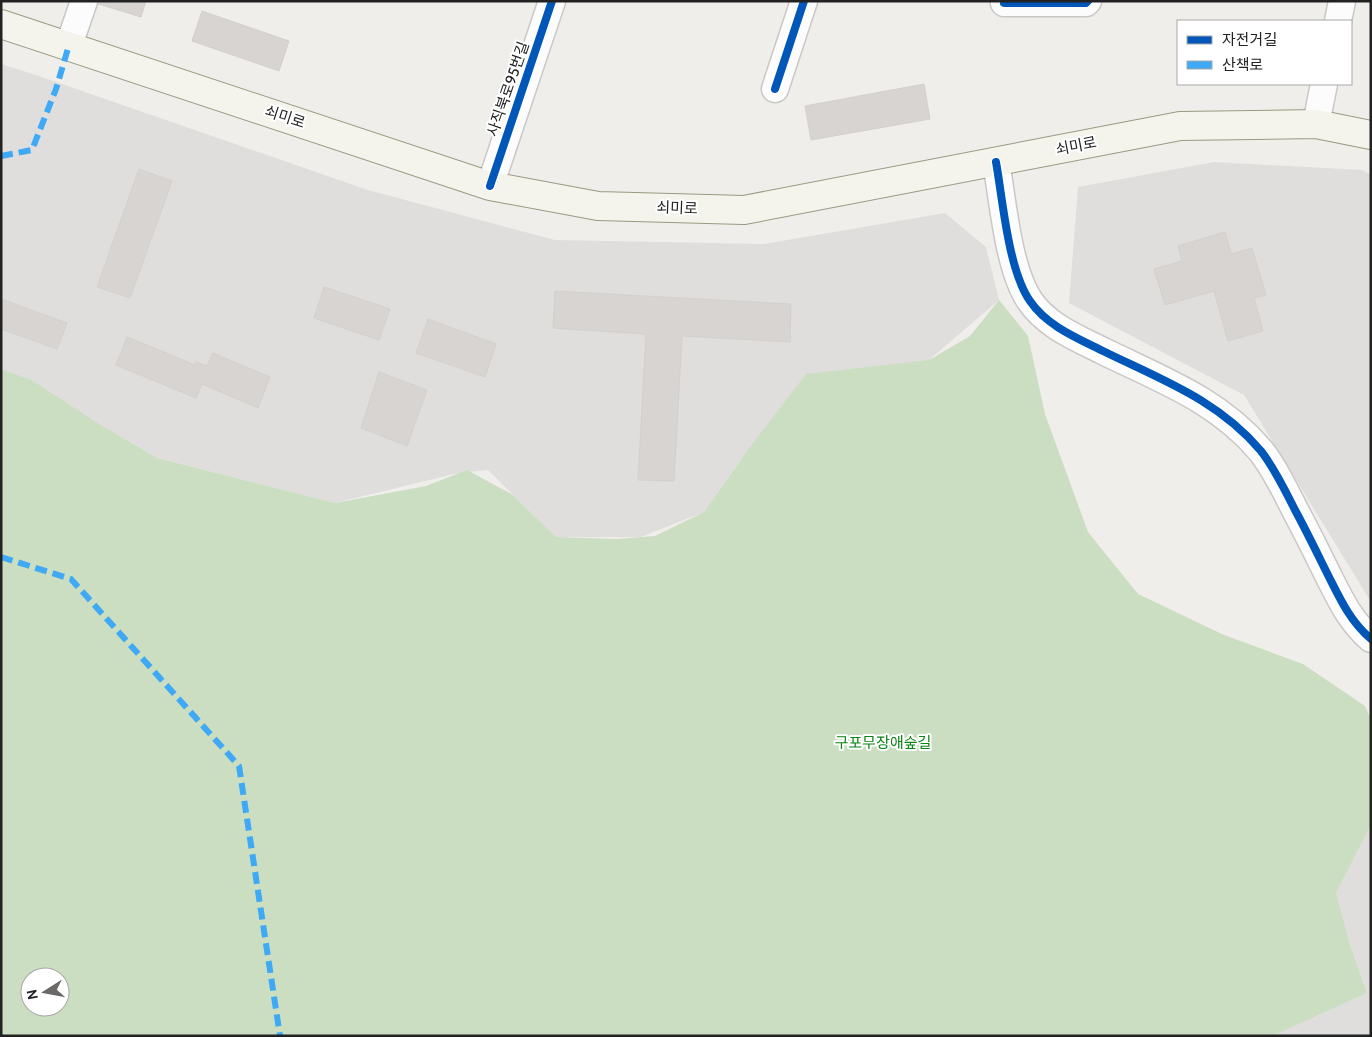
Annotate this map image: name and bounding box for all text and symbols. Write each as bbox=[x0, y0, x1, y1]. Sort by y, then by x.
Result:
legend bbox=[1177, 20, 1352, 85]
text: 자전거길 bbox=[1222, 31, 1277, 49]
street label: 사직북로95번길 bbox=[483, 39, 533, 139]
text: 산책로 bbox=[1222, 56, 1263, 74]
street label: 쇠미로 bbox=[263, 102, 307, 132]
street label: 쇠미로 bbox=[1054, 133, 1098, 159]
street label: 쇠미로 bbox=[656, 198, 698, 218]
park label: 구포무장애숲길 bbox=[835, 734, 931, 752]
north arrow bbox=[20, 967, 70, 1017]
text: N bbox=[22, 988, 42, 1001]

